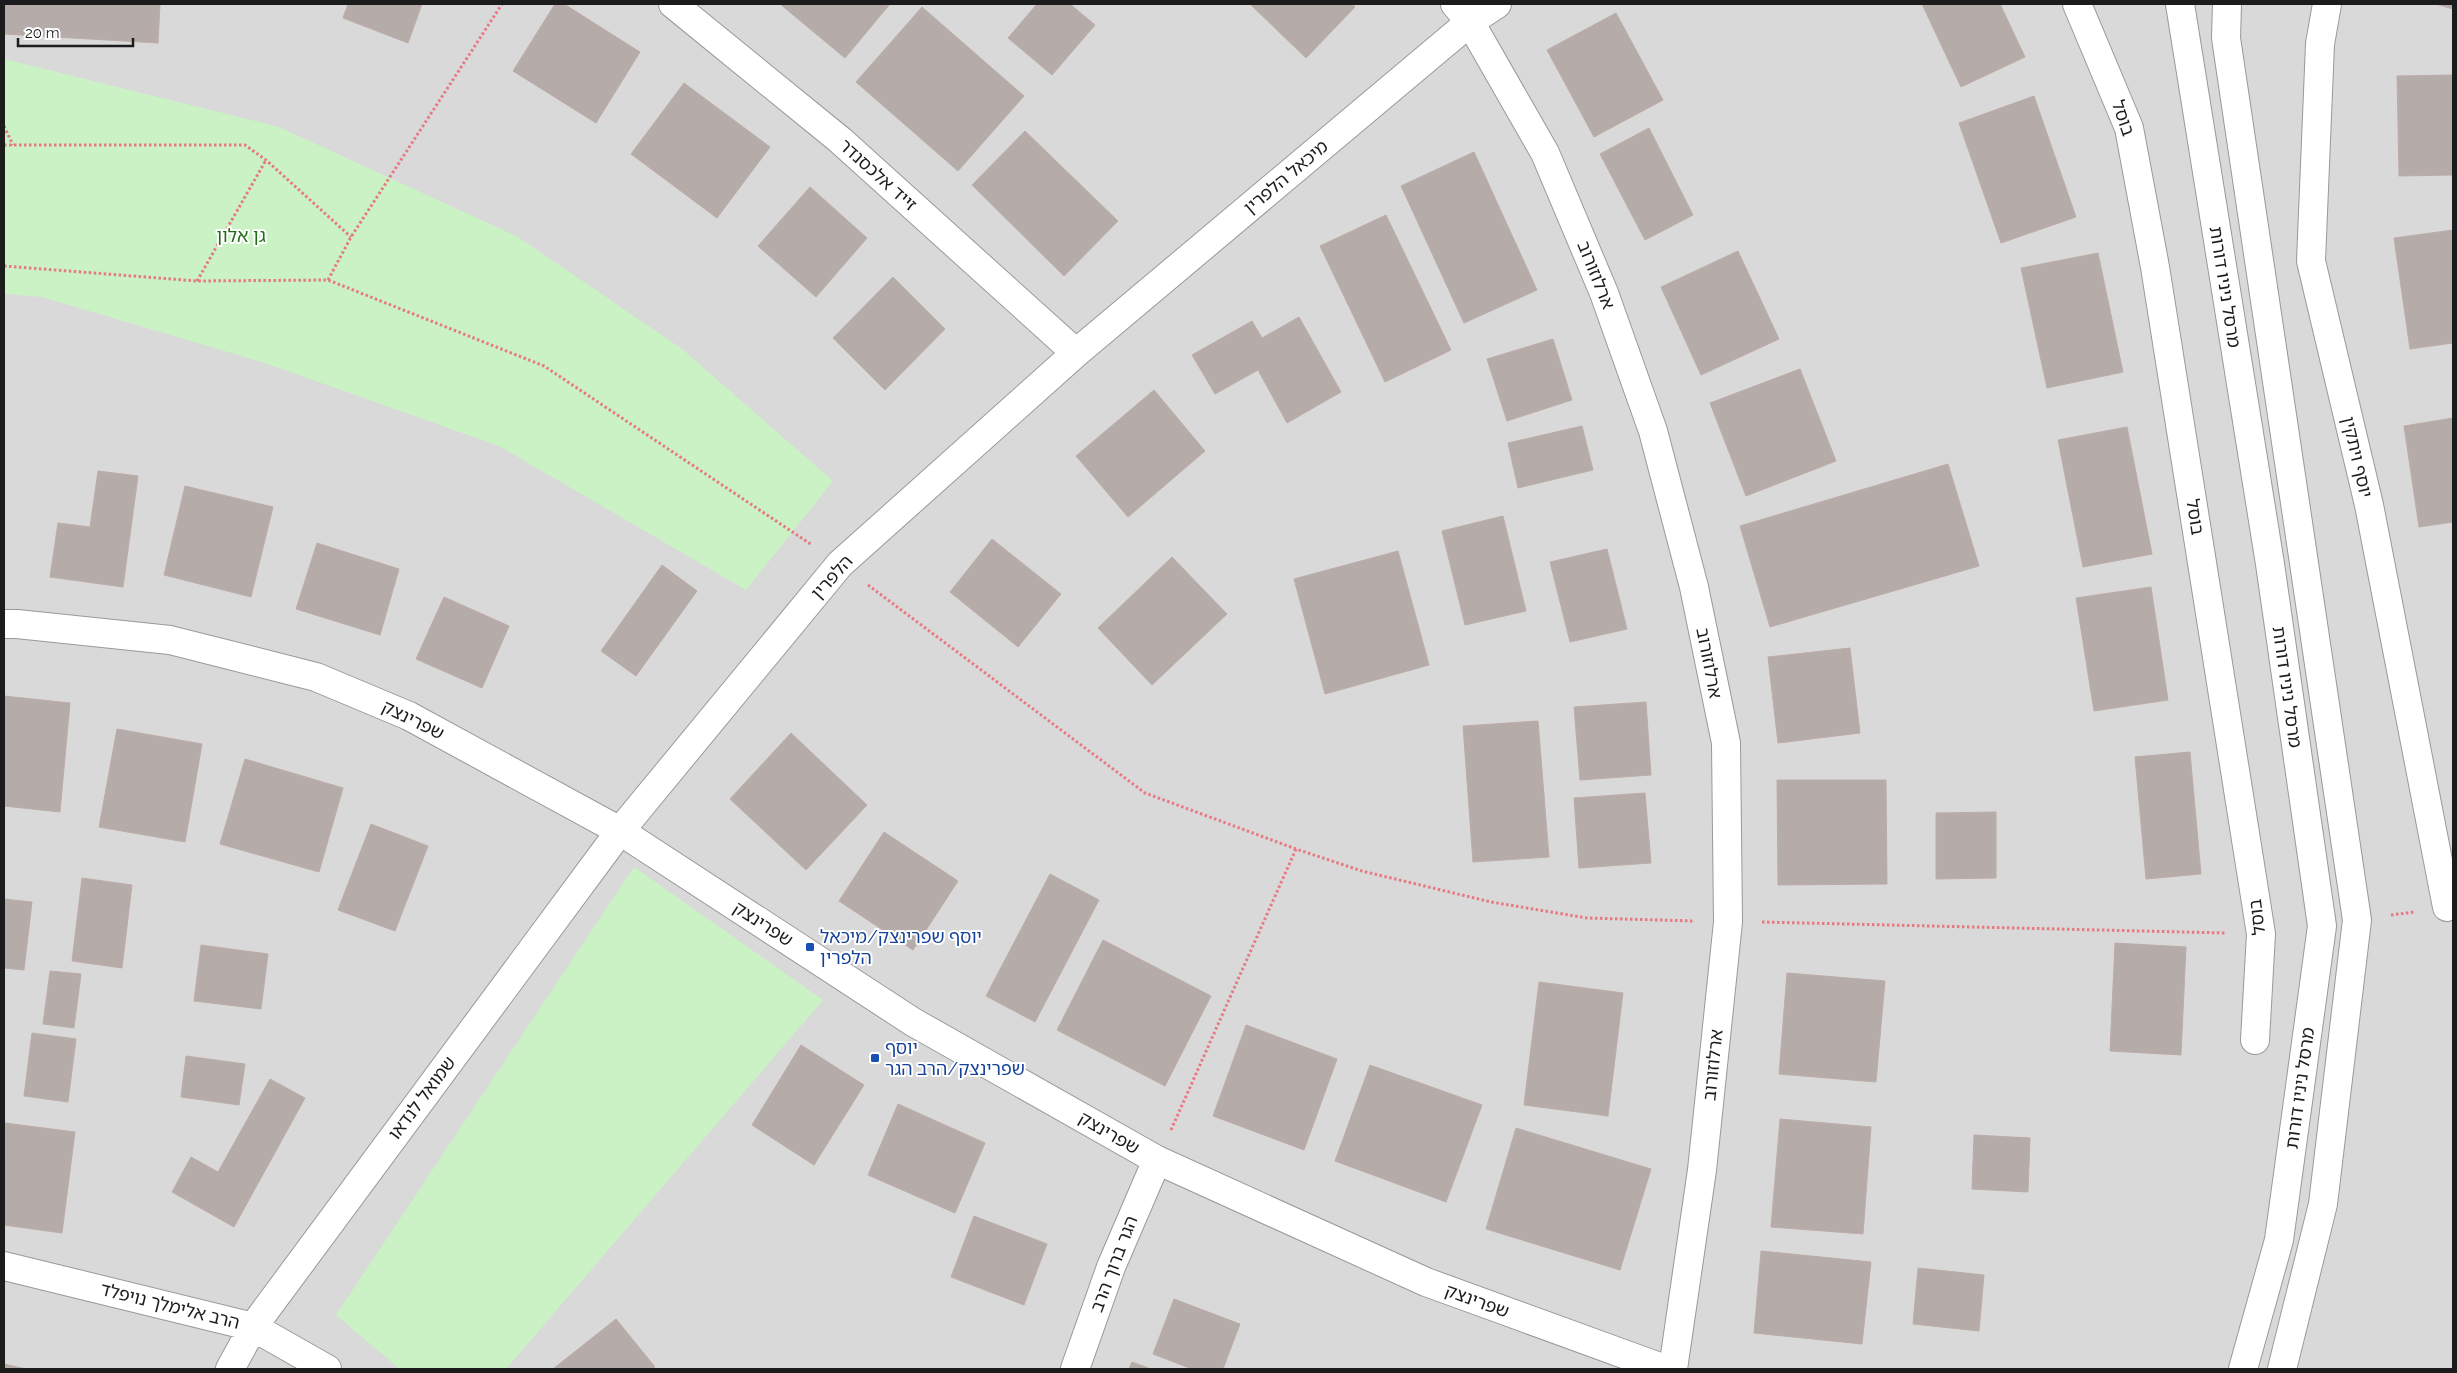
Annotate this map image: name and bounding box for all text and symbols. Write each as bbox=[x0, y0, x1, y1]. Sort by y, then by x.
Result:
scale bar bbox=[18, 15, 132, 47]
text: 20 m bbox=[25, 24, 60, 42]
street label: בוסל bbox=[2108, 97, 2139, 139]
street label: זייד אלכסנדר bbox=[835, 134, 921, 215]
street label: מיכאל הלפרין bbox=[1239, 135, 1332, 218]
park label: גן אלון bbox=[216, 225, 266, 246]
street label: מרסל ניניו דורות bbox=[2206, 225, 2245, 349]
street label: ארלוזורוב bbox=[1573, 238, 1620, 312]
street label: יוסף ויתקין bbox=[2338, 414, 2377, 499]
street label: בוסל bbox=[2182, 497, 2209, 537]
street label: הלפרין bbox=[806, 550, 857, 603]
street label: מרסל ניניו דורות bbox=[2269, 625, 2306, 749]
street label: ארלוזורוב bbox=[1692, 626, 1727, 700]
street label: שפרינצק bbox=[379, 695, 448, 744]
street label: שפרינצק bbox=[730, 897, 797, 951]
street label: בוסל bbox=[2244, 898, 2269, 936]
place label: יוסף שפרינצק/מיכאל הלפרין bbox=[820, 926, 982, 968]
marker: יוסף שפרינצק/מיכאל הלפרין bbox=[804, 941, 816, 953]
street label: מרסל ניניו דורות bbox=[2281, 1026, 2318, 1150]
street label: ארלוזורוב bbox=[1698, 1028, 1727, 1102]
place label: יוסף שפרינצק/הרב הגר bbox=[885, 1037, 1025, 1079]
street label: שמואל לנדאו bbox=[384, 1052, 460, 1143]
marker: יוסף שפרינצק/הרב הגר bbox=[869, 1052, 881, 1064]
street label: שפרינצק bbox=[1075, 1107, 1143, 1158]
street label: הגר ברוך הרב bbox=[1086, 1213, 1142, 1315]
street label: הרב אלימלך נויפלד bbox=[98, 1278, 242, 1333]
street label: שפרינצק bbox=[1442, 1279, 1512, 1322]

